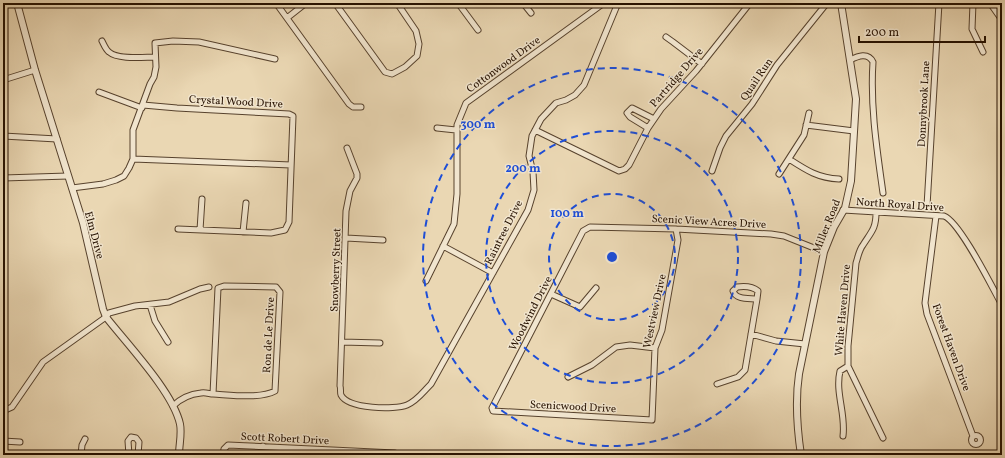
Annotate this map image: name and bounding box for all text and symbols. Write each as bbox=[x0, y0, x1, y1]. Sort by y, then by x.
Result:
scale bar bbox=[859, 18, 985, 44]
text: 200 m bbox=[865, 25, 899, 41]
street label: Cottonwood Drive bbox=[464, 33, 544, 97]
street label: Partridge Drive bbox=[647, 45, 707, 111]
street label: Quail Run bbox=[737, 55, 777, 104]
street label: Donnybrook Lane bbox=[915, 61, 934, 148]
street label: Crystal Wood Drive bbox=[189, 93, 283, 112]
text: 300 m bbox=[461, 117, 496, 133]
text: 200 m bbox=[505, 161, 541, 177]
street label: North Royal Drive bbox=[855, 195, 944, 216]
street label: Miller Road bbox=[810, 197, 845, 256]
street label: Raintree Drive bbox=[482, 198, 527, 268]
text: 100 m bbox=[550, 206, 584, 222]
street label: Elm Drive bbox=[80, 210, 107, 261]
street label: Scenic View Acres Drive bbox=[651, 212, 767, 233]
street label: Snowberry Street bbox=[328, 228, 345, 312]
centre of rings bbox=[605, 250, 619, 264]
street label: White Haven Drive bbox=[832, 264, 855, 357]
street label: Westview Drive bbox=[640, 273, 671, 350]
street label: Woodwind Drive bbox=[506, 274, 557, 353]
street label: Ron de Le Drive bbox=[260, 297, 279, 373]
street label: Forest Haven Drive bbox=[928, 302, 973, 393]
street label: Scenicwood Drive bbox=[529, 398, 616, 417]
street label: Scott Robert Drive bbox=[240, 430, 329, 449]

